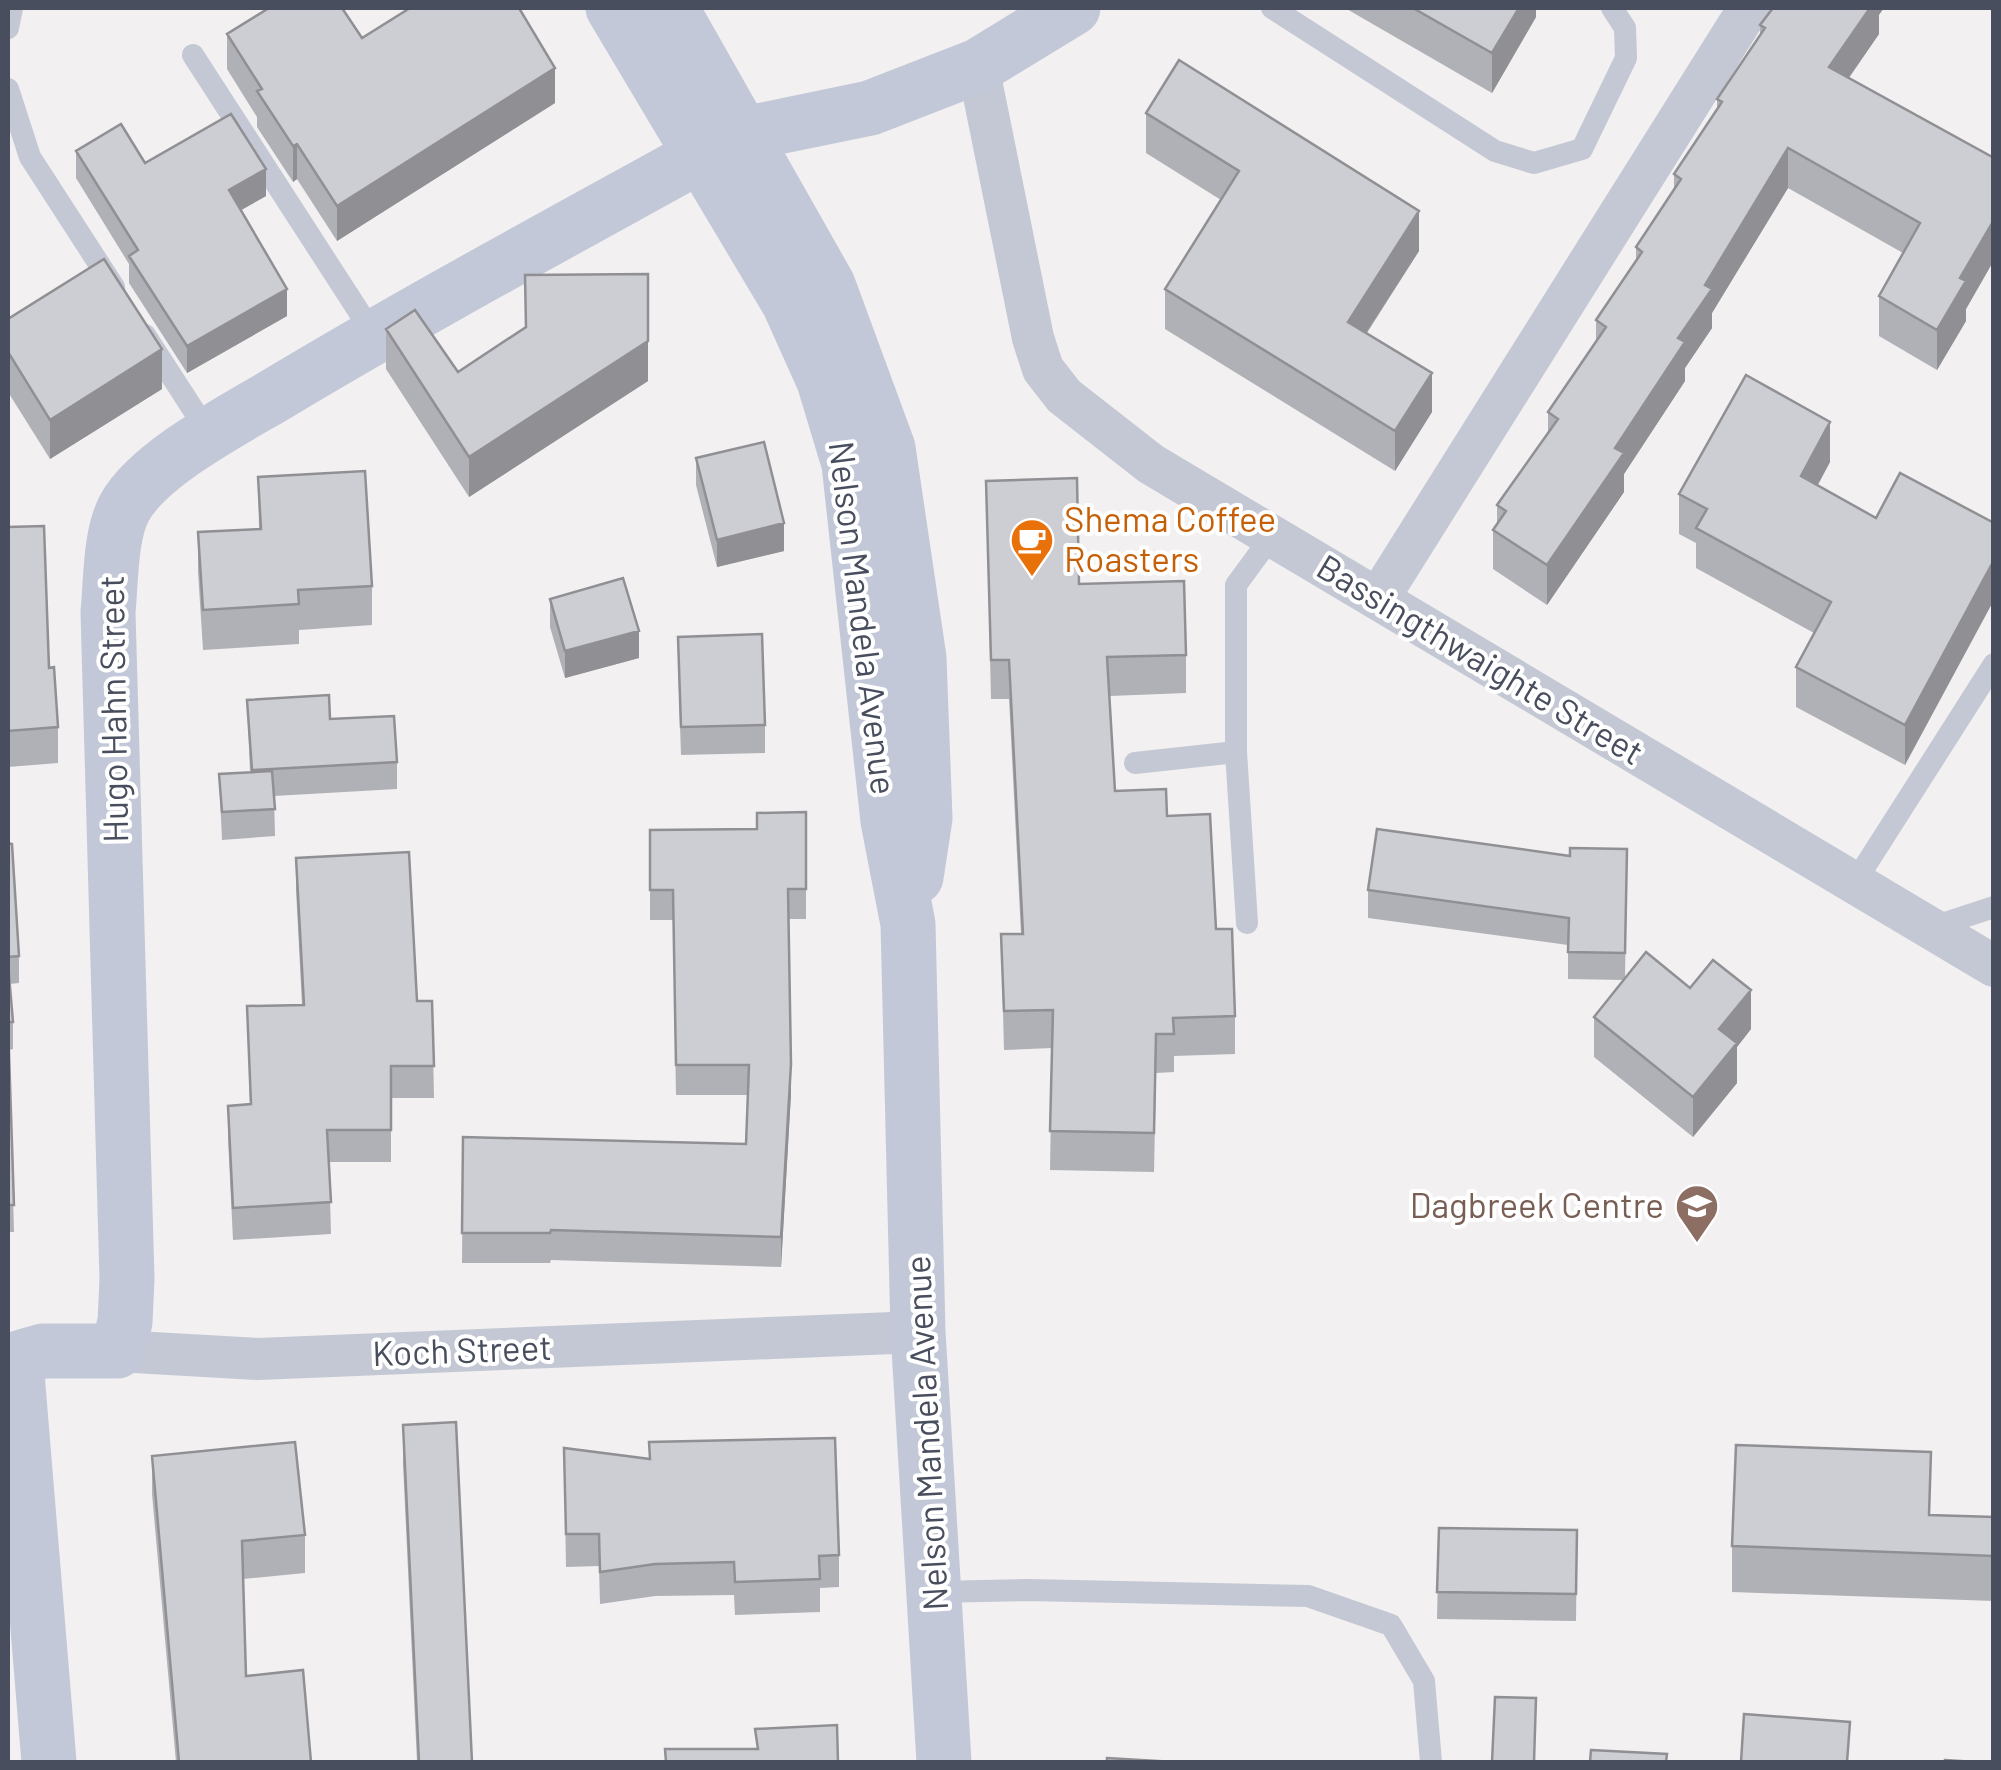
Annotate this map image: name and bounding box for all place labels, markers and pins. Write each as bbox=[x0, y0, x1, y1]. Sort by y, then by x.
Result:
place label: Shema Coffee Roasters bbox=[1064, 497, 1276, 579]
cafe icon: Shema Coffee Roasters bbox=[1009, 517, 1055, 578]
place label: Dagbreek Centre bbox=[1410, 1183, 1664, 1225]
school or university icon: Dagbreek Centre bbox=[1674, 1183, 1720, 1244]

